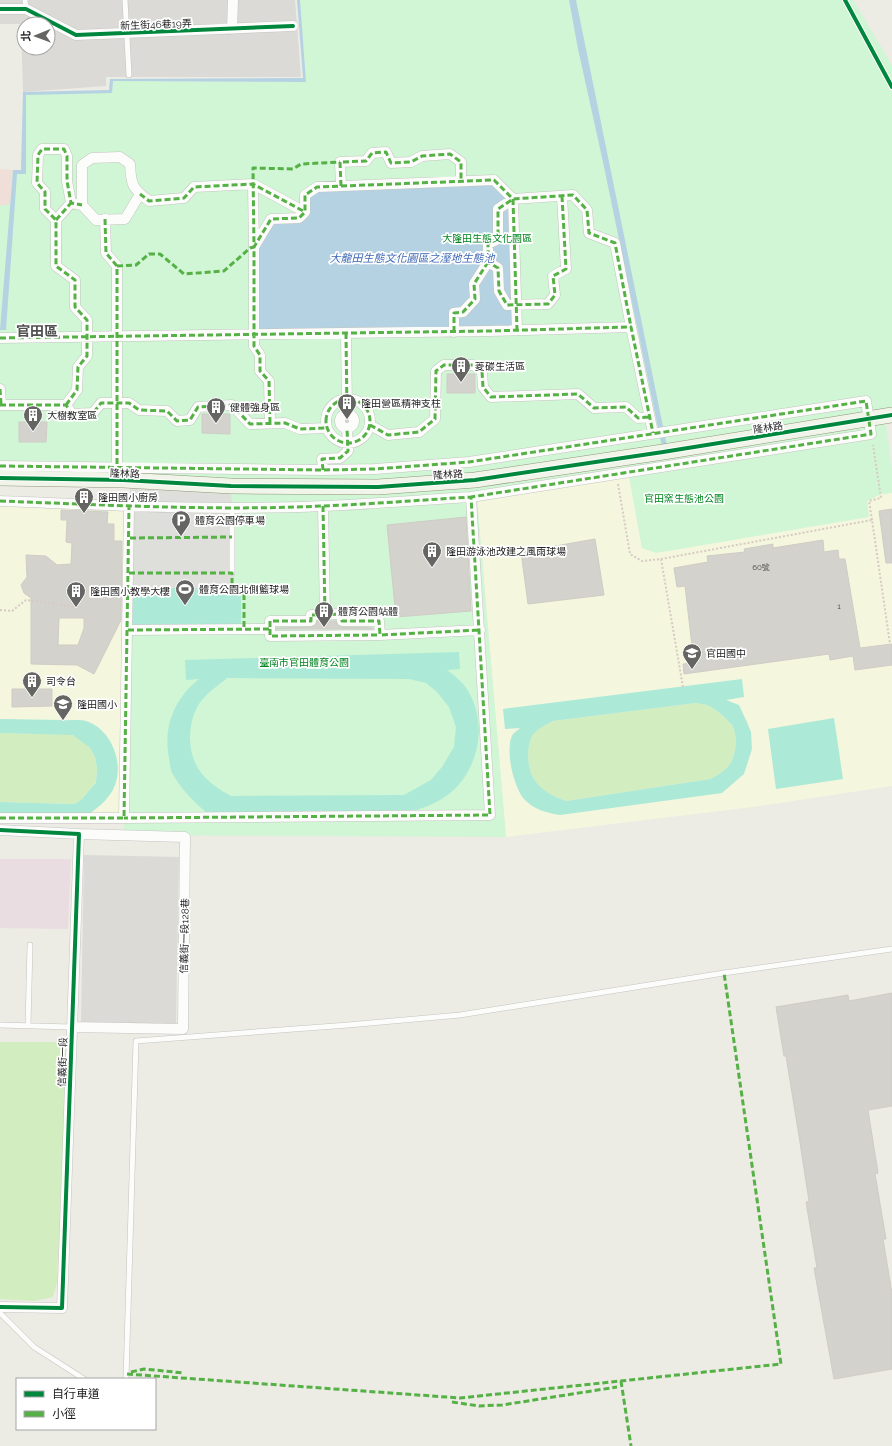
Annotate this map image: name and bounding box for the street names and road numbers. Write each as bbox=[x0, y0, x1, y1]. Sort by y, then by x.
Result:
street label: 新生街46巷19弄 bbox=[120, 18, 192, 31]
street label: 隆林路 bbox=[752, 420, 784, 435]
street label: 隆林路 bbox=[110, 467, 140, 480]
street label: 隆林路 bbox=[433, 468, 463, 481]
street label: 信義街一段128巷 bbox=[178, 898, 191, 974]
street label: 信義街一段 bbox=[56, 1037, 69, 1087]

